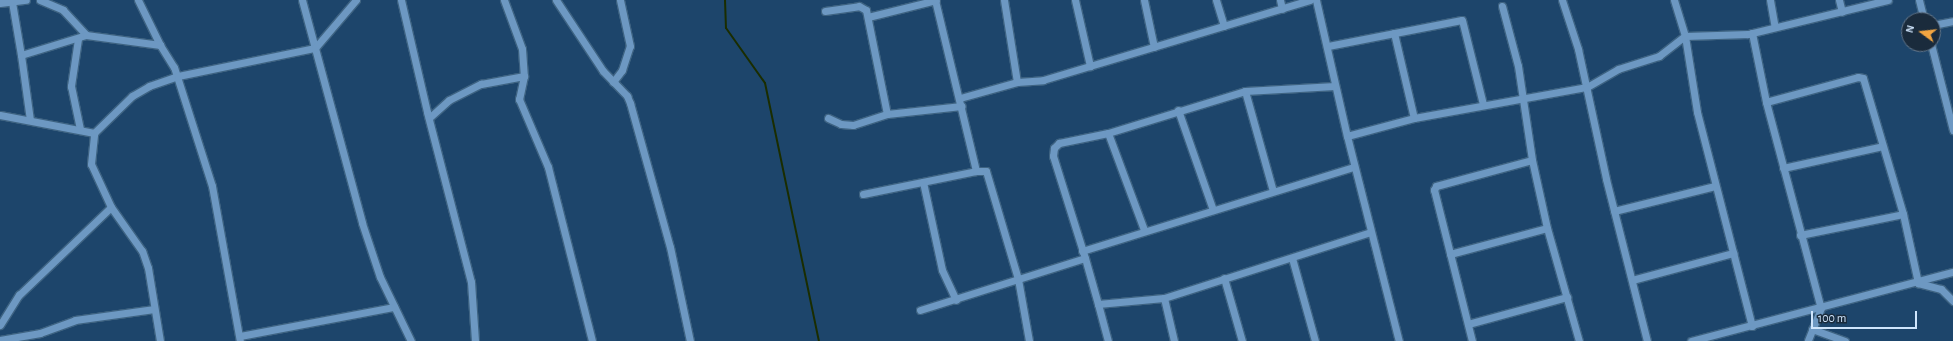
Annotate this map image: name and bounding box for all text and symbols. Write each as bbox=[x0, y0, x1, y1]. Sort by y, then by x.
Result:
north arrow bbox=[1901, 12, 1941, 52]
text: N bbox=[1904, 24, 1916, 34]
scale bar bbox=[1813, 303, 1919, 329]
text: 100 m bbox=[1818, 312, 1846, 324]

